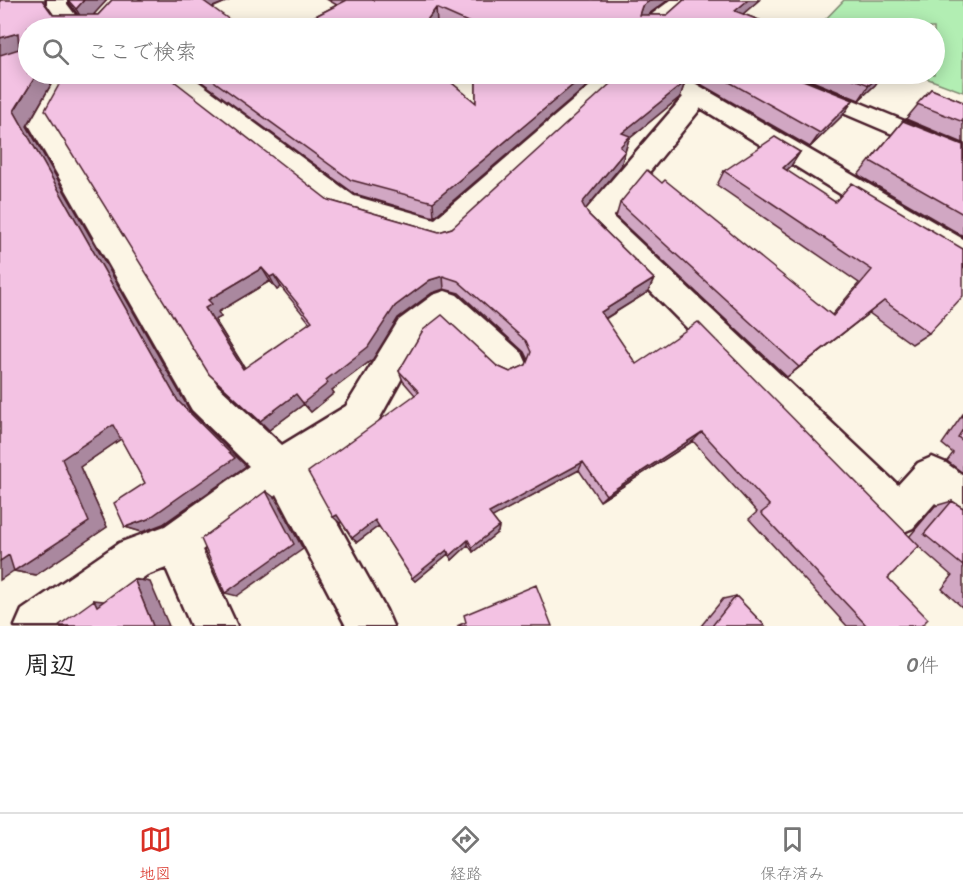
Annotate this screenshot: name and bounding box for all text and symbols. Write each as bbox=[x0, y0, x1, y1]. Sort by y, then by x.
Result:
search box bbox=[18, 18, 945, 84]
text: ここで検索 bbox=[87, 32, 197, 71]
icon: search bbox=[39, 35, 72, 68]
text: 周辺 bbox=[24, 642, 76, 688]
text: 0件 bbox=[906, 648, 939, 683]
tab: 地図 bbox=[139, 823, 172, 888]
tab: 経路 bbox=[449, 823, 482, 888]
tab: 保存済み bbox=[760, 823, 824, 888]

